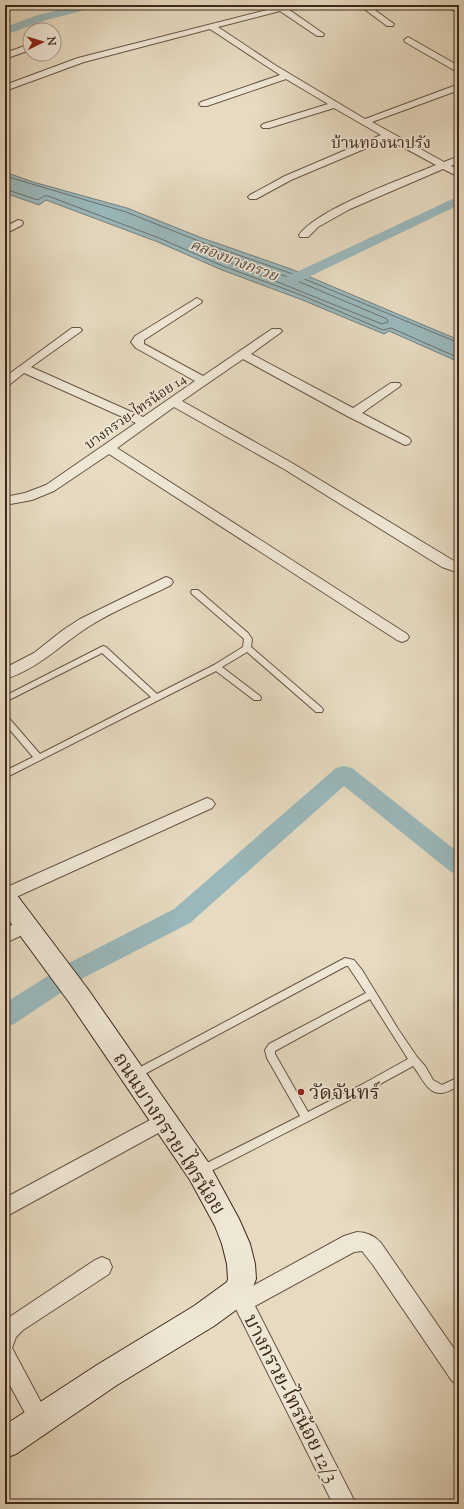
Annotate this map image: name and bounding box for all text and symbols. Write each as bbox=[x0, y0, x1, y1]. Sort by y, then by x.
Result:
north arrow bbox=[22, 22, 62, 62]
text: N bbox=[43, 35, 59, 47]
district label: บ้านทองนาปรัง bbox=[331, 133, 431, 156]
water label: คลองบางกรวย bbox=[187, 235, 281, 288]
street label: บางกรวย-ไทรน้อย 14 bbox=[80, 368, 191, 455]
street label: ถนนบางกรวย-ไทรน้อย bbox=[104, 1047, 232, 1221]
place label: วัดจันทร์ bbox=[309, 1080, 381, 1109]
marker: วัดจันทร์ bbox=[296, 1087, 306, 1097]
street label: บางกรวย-ไทรน้อย 12/3 bbox=[235, 1309, 346, 1488]

